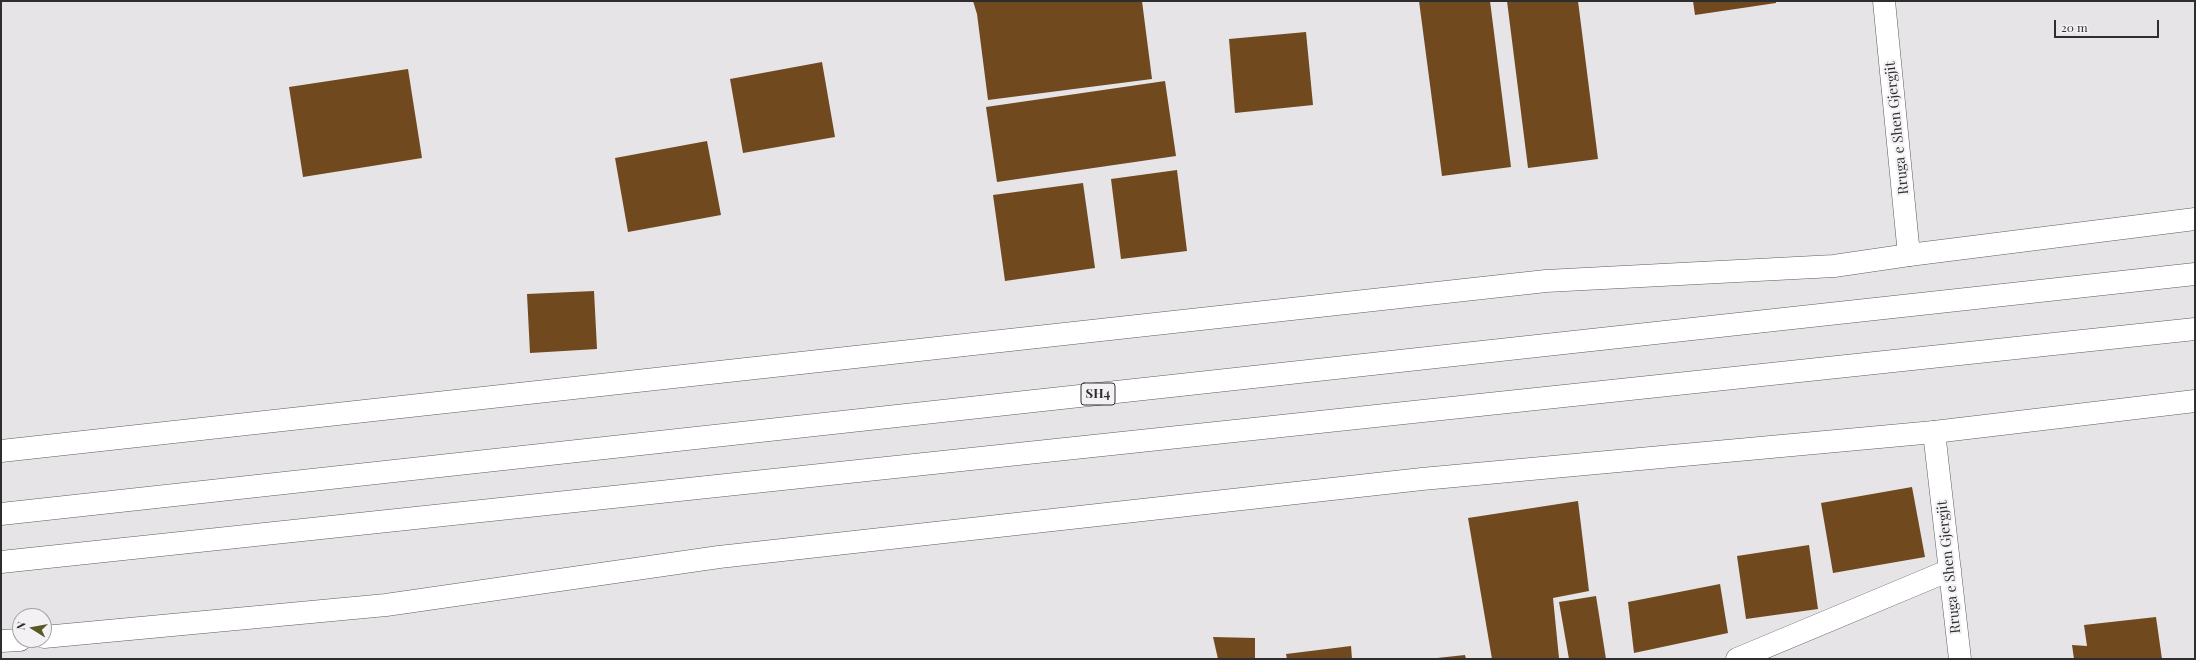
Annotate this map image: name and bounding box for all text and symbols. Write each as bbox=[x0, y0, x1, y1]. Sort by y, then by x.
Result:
scale bar bbox=[2056, 12, 2161, 38]
text: 20 m bbox=[2061, 19, 2088, 35]
street label: Rruga e Shen Gjergjit bbox=[1882, 61, 1912, 195]
road number: SH4 bbox=[1081, 383, 1115, 405]
street label: Rruga e Shen Gjergjit bbox=[1934, 500, 1964, 634]
north arrow bbox=[12, 608, 52, 648]
text: N bbox=[13, 620, 29, 631]

